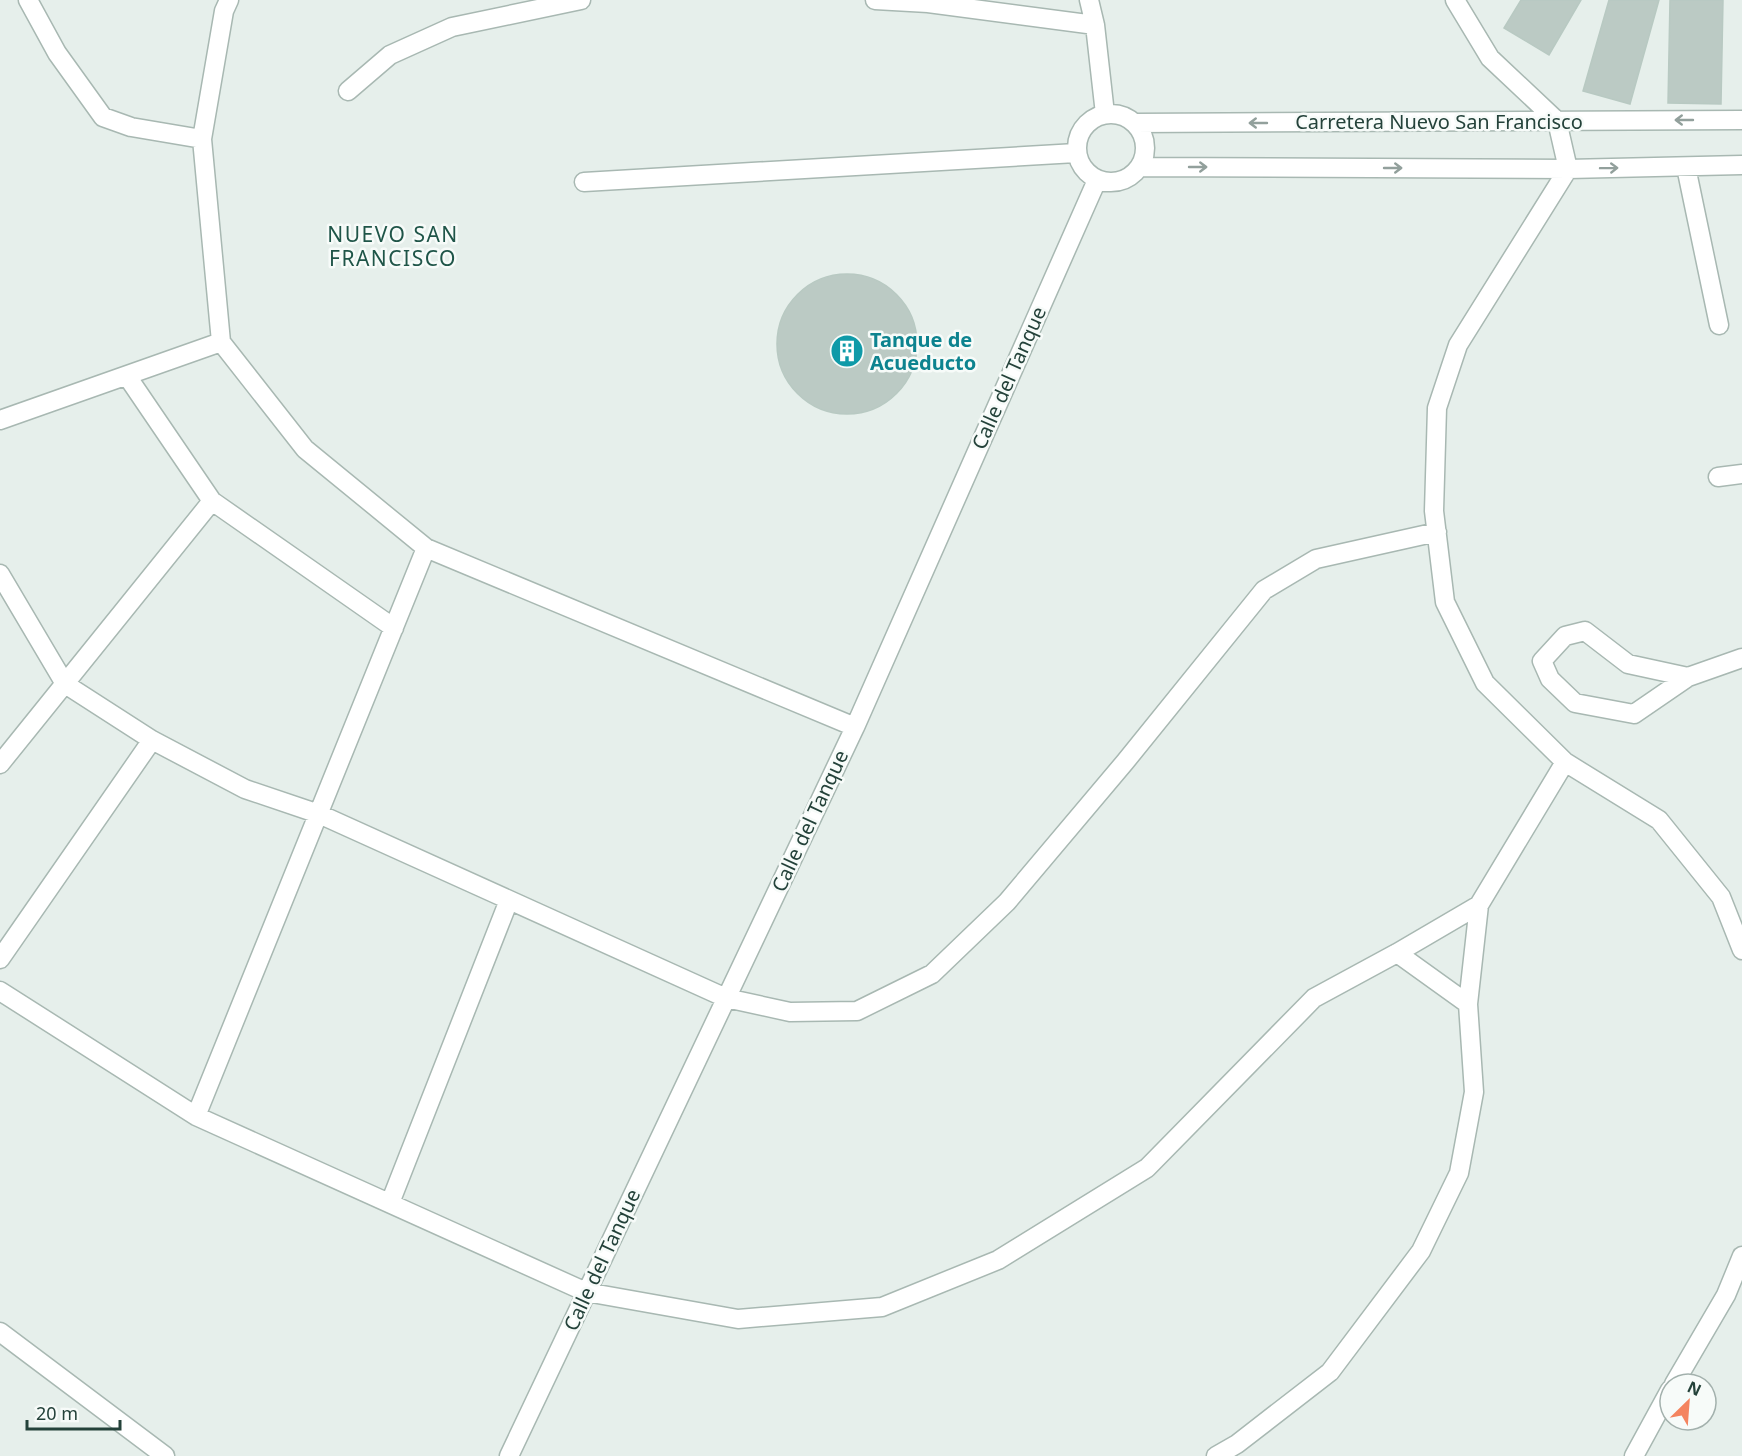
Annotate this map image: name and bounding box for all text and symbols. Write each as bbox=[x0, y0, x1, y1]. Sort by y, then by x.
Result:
street label: Carretera Nuevo San Francisco bbox=[1295, 108, 1583, 135]
one-way arrow bbox=[1674, 114, 1694, 126]
one-way arrow bbox=[1248, 117, 1268, 129]
one-way arrow bbox=[1188, 161, 1208, 173]
one-way arrow bbox=[1383, 162, 1403, 174]
one-way arrow bbox=[1599, 162, 1619, 174]
district label: NUEVO SAN FRANCISCO bbox=[327, 220, 459, 272]
street label: Calle del Tanque bbox=[965, 302, 1052, 453]
place label: Tanque de Acueducto bbox=[870, 326, 976, 376]
building icon: Tanque de Acueducto bbox=[829, 333, 865, 369]
street label: Calle del Tanque bbox=[765, 745, 854, 896]
street label: Calle del Tanque bbox=[557, 1184, 646, 1335]
north arrow bbox=[1658, 1372, 1718, 1432]
text: N bbox=[1684, 1376, 1705, 1401]
scale bar bbox=[27, 1393, 120, 1431]
text: 20 m bbox=[36, 1401, 78, 1425]

